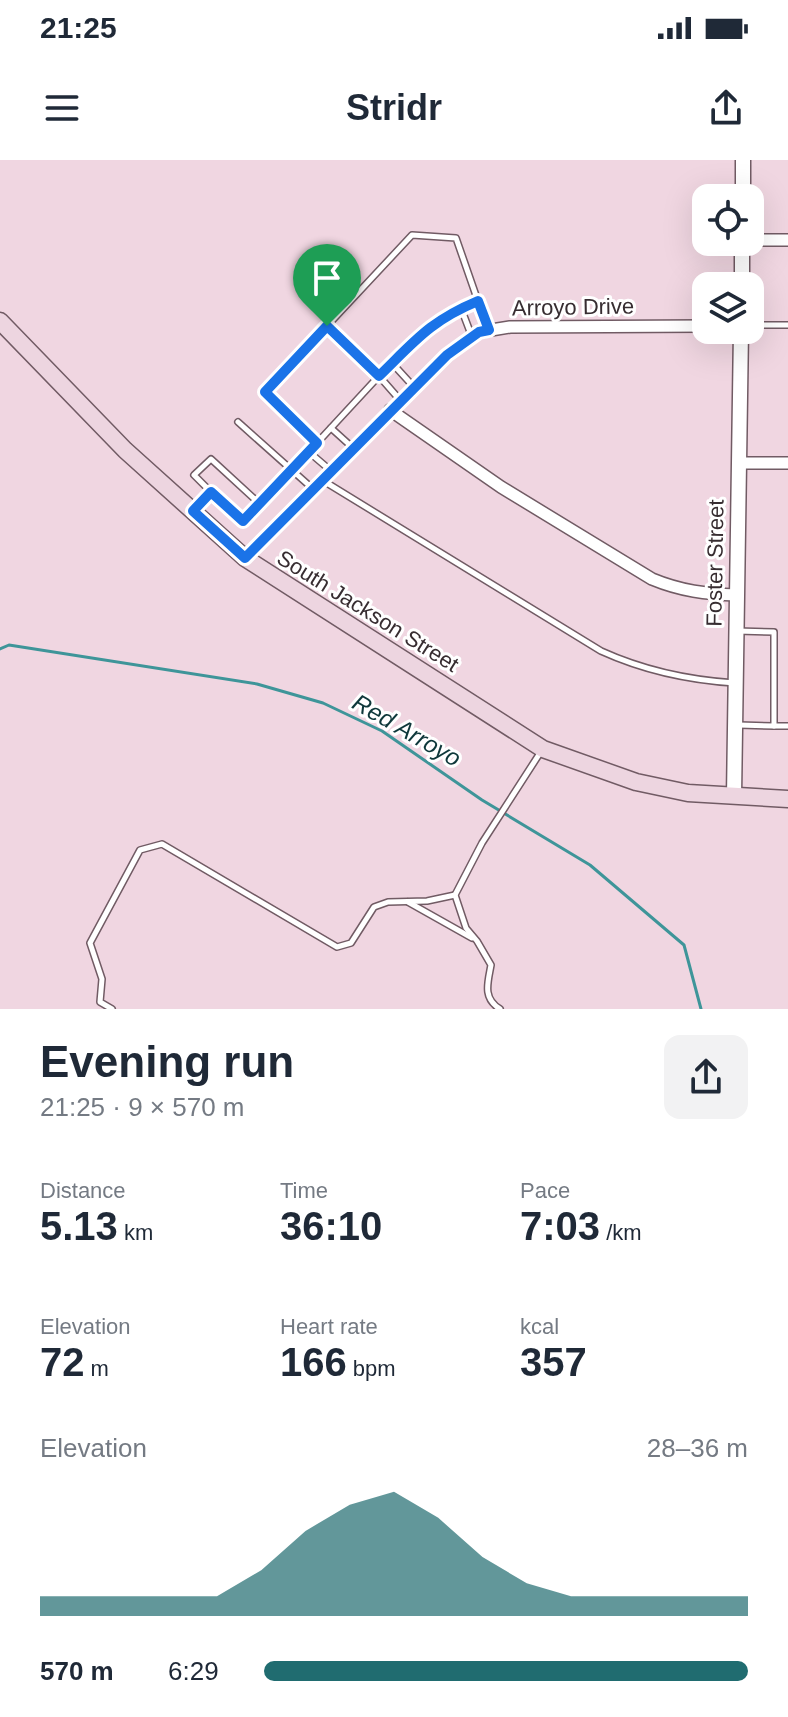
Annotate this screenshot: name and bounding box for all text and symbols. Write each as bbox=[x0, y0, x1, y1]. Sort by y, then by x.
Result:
text: 21:25 bbox=[40, 11, 117, 44]
icon: menu bbox=[40, 86, 84, 130]
icon: share bbox=[704, 86, 748, 130]
text: Stridr bbox=[346, 87, 442, 128]
map controls bbox=[692, 184, 764, 344]
button: locate bbox=[692, 184, 764, 256]
pin bbox=[293, 244, 361, 326]
icon: arrive bbox=[305, 256, 349, 300]
button: layers bbox=[692, 272, 764, 344]
street label: Arroyo Drive bbox=[512, 293, 634, 321]
street label: Foster Street bbox=[701, 499, 729, 627]
street label: South Jackson Street bbox=[273, 545, 463, 677]
water label: Red Arroyo bbox=[348, 688, 466, 772]
button: share bbox=[664, 1035, 748, 1119]
text: Evening run bbox=[40, 1037, 294, 1086]
text: 21:25 · 9 × 570 m bbox=[40, 1092, 245, 1122]
text: Distance bbox=[40, 1178, 126, 1203]
text: Time bbox=[280, 1178, 328, 1203]
text: Pace bbox=[520, 1178, 570, 1203]
text: 5.13 bbox=[40, 1204, 118, 1248]
text: 36:10 bbox=[280, 1204, 382, 1248]
text: 7:03 bbox=[520, 1204, 600, 1248]
text: km bbox=[118, 1220, 153, 1245]
text: /km bbox=[600, 1220, 642, 1245]
text: Elevation bbox=[40, 1314, 131, 1339]
text: Heart rate bbox=[280, 1314, 378, 1339]
text: kcal bbox=[520, 1314, 559, 1339]
text: 72 bbox=[40, 1340, 85, 1384]
text: 166 bbox=[280, 1340, 347, 1384]
text: 357 bbox=[520, 1340, 587, 1384]
text: m bbox=[85, 1356, 109, 1381]
text: bpm bbox=[347, 1356, 396, 1381]
text: Elevation bbox=[40, 1433, 147, 1463]
text: 28–36 m bbox=[647, 1433, 748, 1463]
text: 570 m bbox=[40, 1656, 114, 1686]
text: 6:29 bbox=[168, 1656, 219, 1686]

